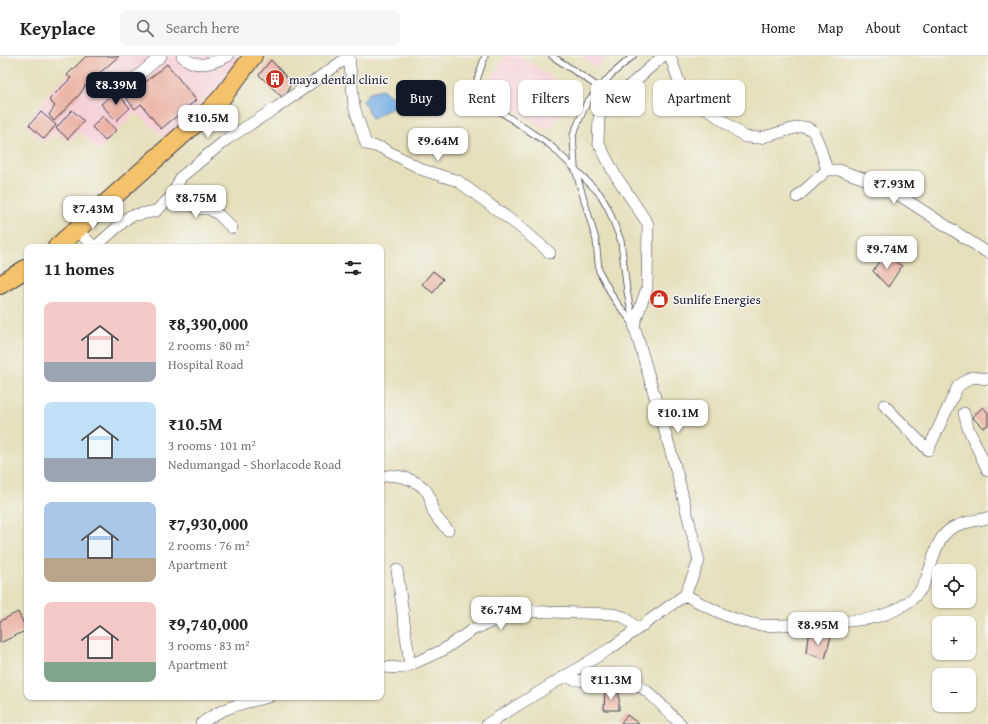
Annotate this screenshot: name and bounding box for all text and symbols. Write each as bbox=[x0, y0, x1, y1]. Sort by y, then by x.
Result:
search box bbox=[120, 10, 400, 46]
text: Keyplace bbox=[20, 14, 96, 42]
icon: search bbox=[134, 17, 156, 39]
text: Search here bbox=[166, 17, 240, 38]
text: Home bbox=[761, 18, 796, 38]
text: Map bbox=[818, 18, 843, 38]
text: About bbox=[865, 18, 901, 38]
text: Contact bbox=[923, 18, 968, 38]
building icon: maya dental clinic bbox=[264, 68, 286, 90]
place label: maya dental clinic bbox=[289, 70, 388, 89]
pin: ₹8.39M bbox=[83, 72, 149, 106]
text: ₹8.39M bbox=[95, 75, 137, 94]
chip: Buy bbox=[396, 80, 446, 116]
chip: Rent bbox=[454, 80, 510, 116]
chip: Filters bbox=[518, 80, 583, 116]
chip: New bbox=[591, 80, 645, 116]
chip: Apartment bbox=[653, 80, 745, 116]
pin: ₹10.5M bbox=[175, 105, 241, 139]
text: ₹10.5M bbox=[187, 108, 229, 127]
pin: ₹9.64M bbox=[405, 128, 471, 162]
text: ₹9.64M bbox=[417, 131, 459, 150]
pin: ₹7.93M bbox=[861, 171, 927, 205]
text: ₹7.93M bbox=[873, 174, 915, 193]
pin: ₹8.75M bbox=[163, 185, 229, 219]
text: ₹8.75M bbox=[175, 188, 217, 207]
pin: ₹7.43M bbox=[60, 196, 126, 230]
text: ₹7.43M bbox=[72, 199, 114, 218]
pin: ₹9.74M bbox=[854, 236, 920, 270]
text: ₹9.74M bbox=[866, 239, 908, 258]
text: 11 homes bbox=[44, 256, 115, 281]
icon: filters bbox=[342, 257, 364, 279]
shop icon: Sunlife Energies bbox=[648, 288, 670, 310]
place label: Sunlife Energies bbox=[673, 290, 761, 309]
text: ₹8,390,000 bbox=[168, 311, 248, 336]
icon: home bbox=[76, 318, 124, 366]
text: 2 rooms · 80 m² bbox=[168, 336, 250, 355]
text: Hospital Road bbox=[168, 355, 244, 374]
pin: ₹10.1M bbox=[645, 400, 711, 434]
text: ₹10.1M bbox=[657, 403, 699, 422]
text: ₹10.5M bbox=[168, 411, 223, 436]
icon: home bbox=[76, 418, 124, 466]
text: 3 rooms · 101 m² bbox=[168, 436, 256, 455]
text: Nedumangad - Shorlacode Road bbox=[168, 455, 341, 474]
text: ₹7,930,000 bbox=[168, 511, 248, 536]
icon: home bbox=[76, 518, 124, 566]
text: 2 rooms · 76 m² bbox=[168, 536, 250, 555]
text: Apartment bbox=[168, 555, 228, 574]
map controls bbox=[932, 564, 976, 712]
button: locate bbox=[932, 564, 976, 608]
pin: ₹6.74M bbox=[468, 597, 534, 631]
text: ₹6.74M bbox=[480, 600, 522, 619]
text: ₹9,740,000 bbox=[168, 611, 248, 636]
pin: ₹8.95M bbox=[785, 612, 851, 646]
text: ₹8.95M bbox=[797, 615, 839, 634]
button: + bbox=[932, 616, 976, 660]
icon: home bbox=[76, 618, 124, 666]
text: 3 rooms · 83 m² bbox=[168, 636, 250, 655]
text: Apartment bbox=[168, 655, 228, 674]
pin: ₹11.3M bbox=[578, 667, 644, 701]
button: − bbox=[932, 668, 976, 712]
text: ₹11.3M bbox=[590, 670, 632, 689]

